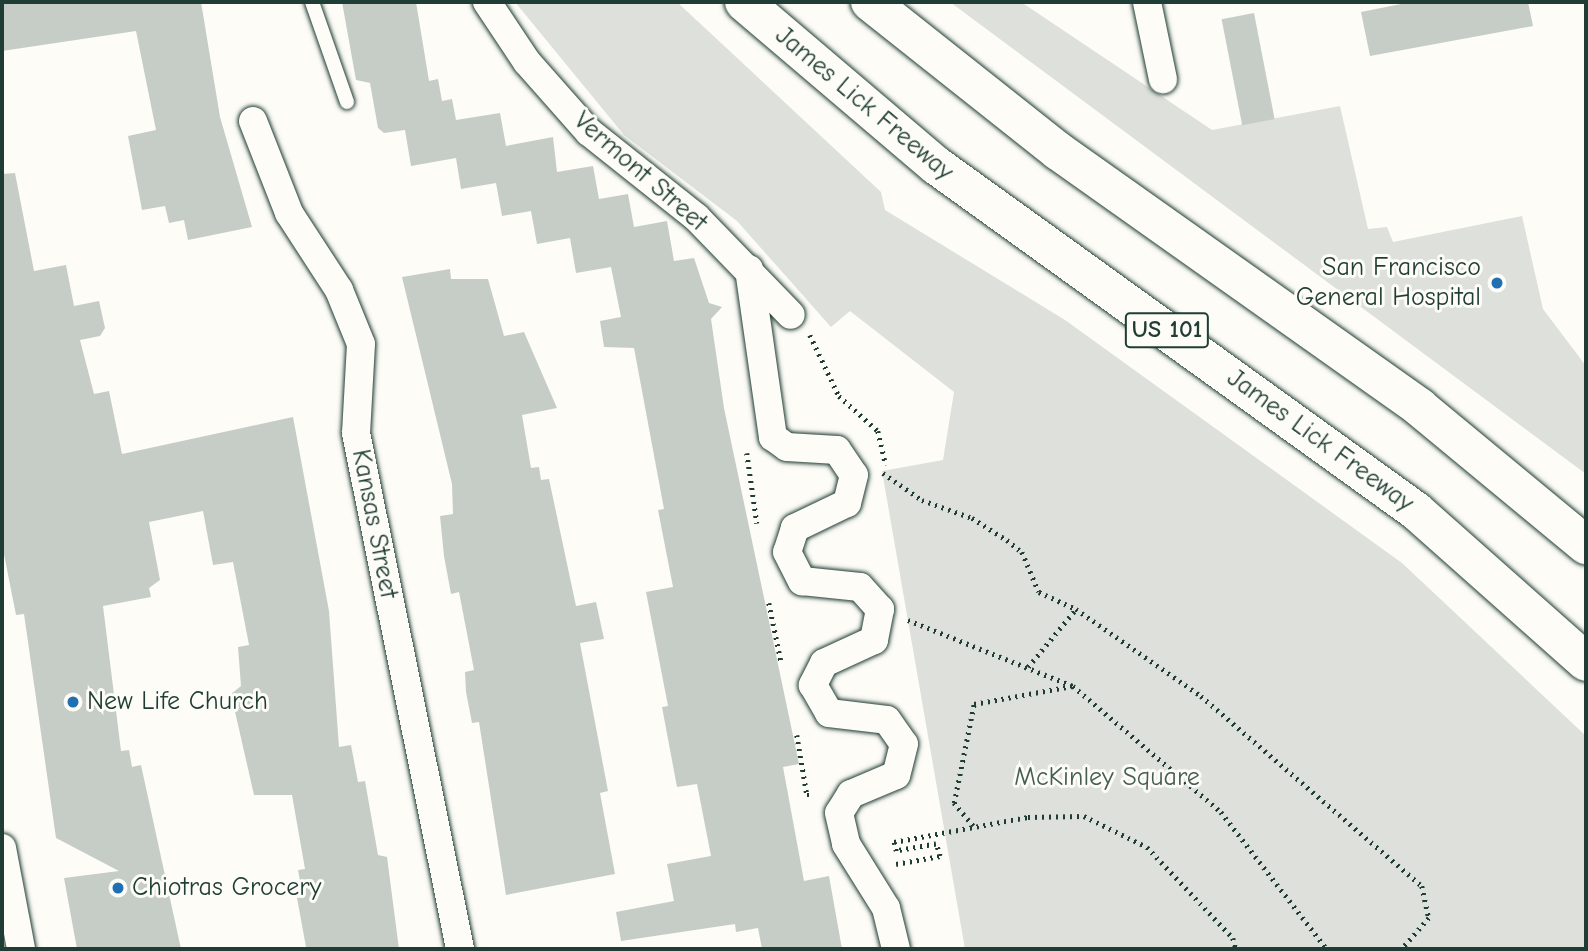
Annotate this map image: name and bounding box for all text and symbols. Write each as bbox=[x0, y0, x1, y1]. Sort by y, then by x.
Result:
street label: James Lick Freeway bbox=[769, 20, 959, 188]
street label: Vermont Street bbox=[567, 106, 713, 238]
place label: San Francisco General Hospital bbox=[1296, 252, 1481, 314]
marker: San Francisco General Hospital bbox=[1487, 273, 1507, 293]
road number: US 101 bbox=[1123, 310, 1211, 351]
street label: James Lick Freeway bbox=[1221, 363, 1419, 519]
street label: Kansas Street bbox=[344, 447, 404, 601]
place label: New Life Church bbox=[87, 686, 268, 718]
marker: New Life Church bbox=[65, 694, 81, 710]
park label: McKinley Square bbox=[1014, 762, 1200, 794]
place label: Chiotras Grocery bbox=[132, 872, 321, 904]
marker: Chiotras Grocery bbox=[110, 880, 126, 896]

